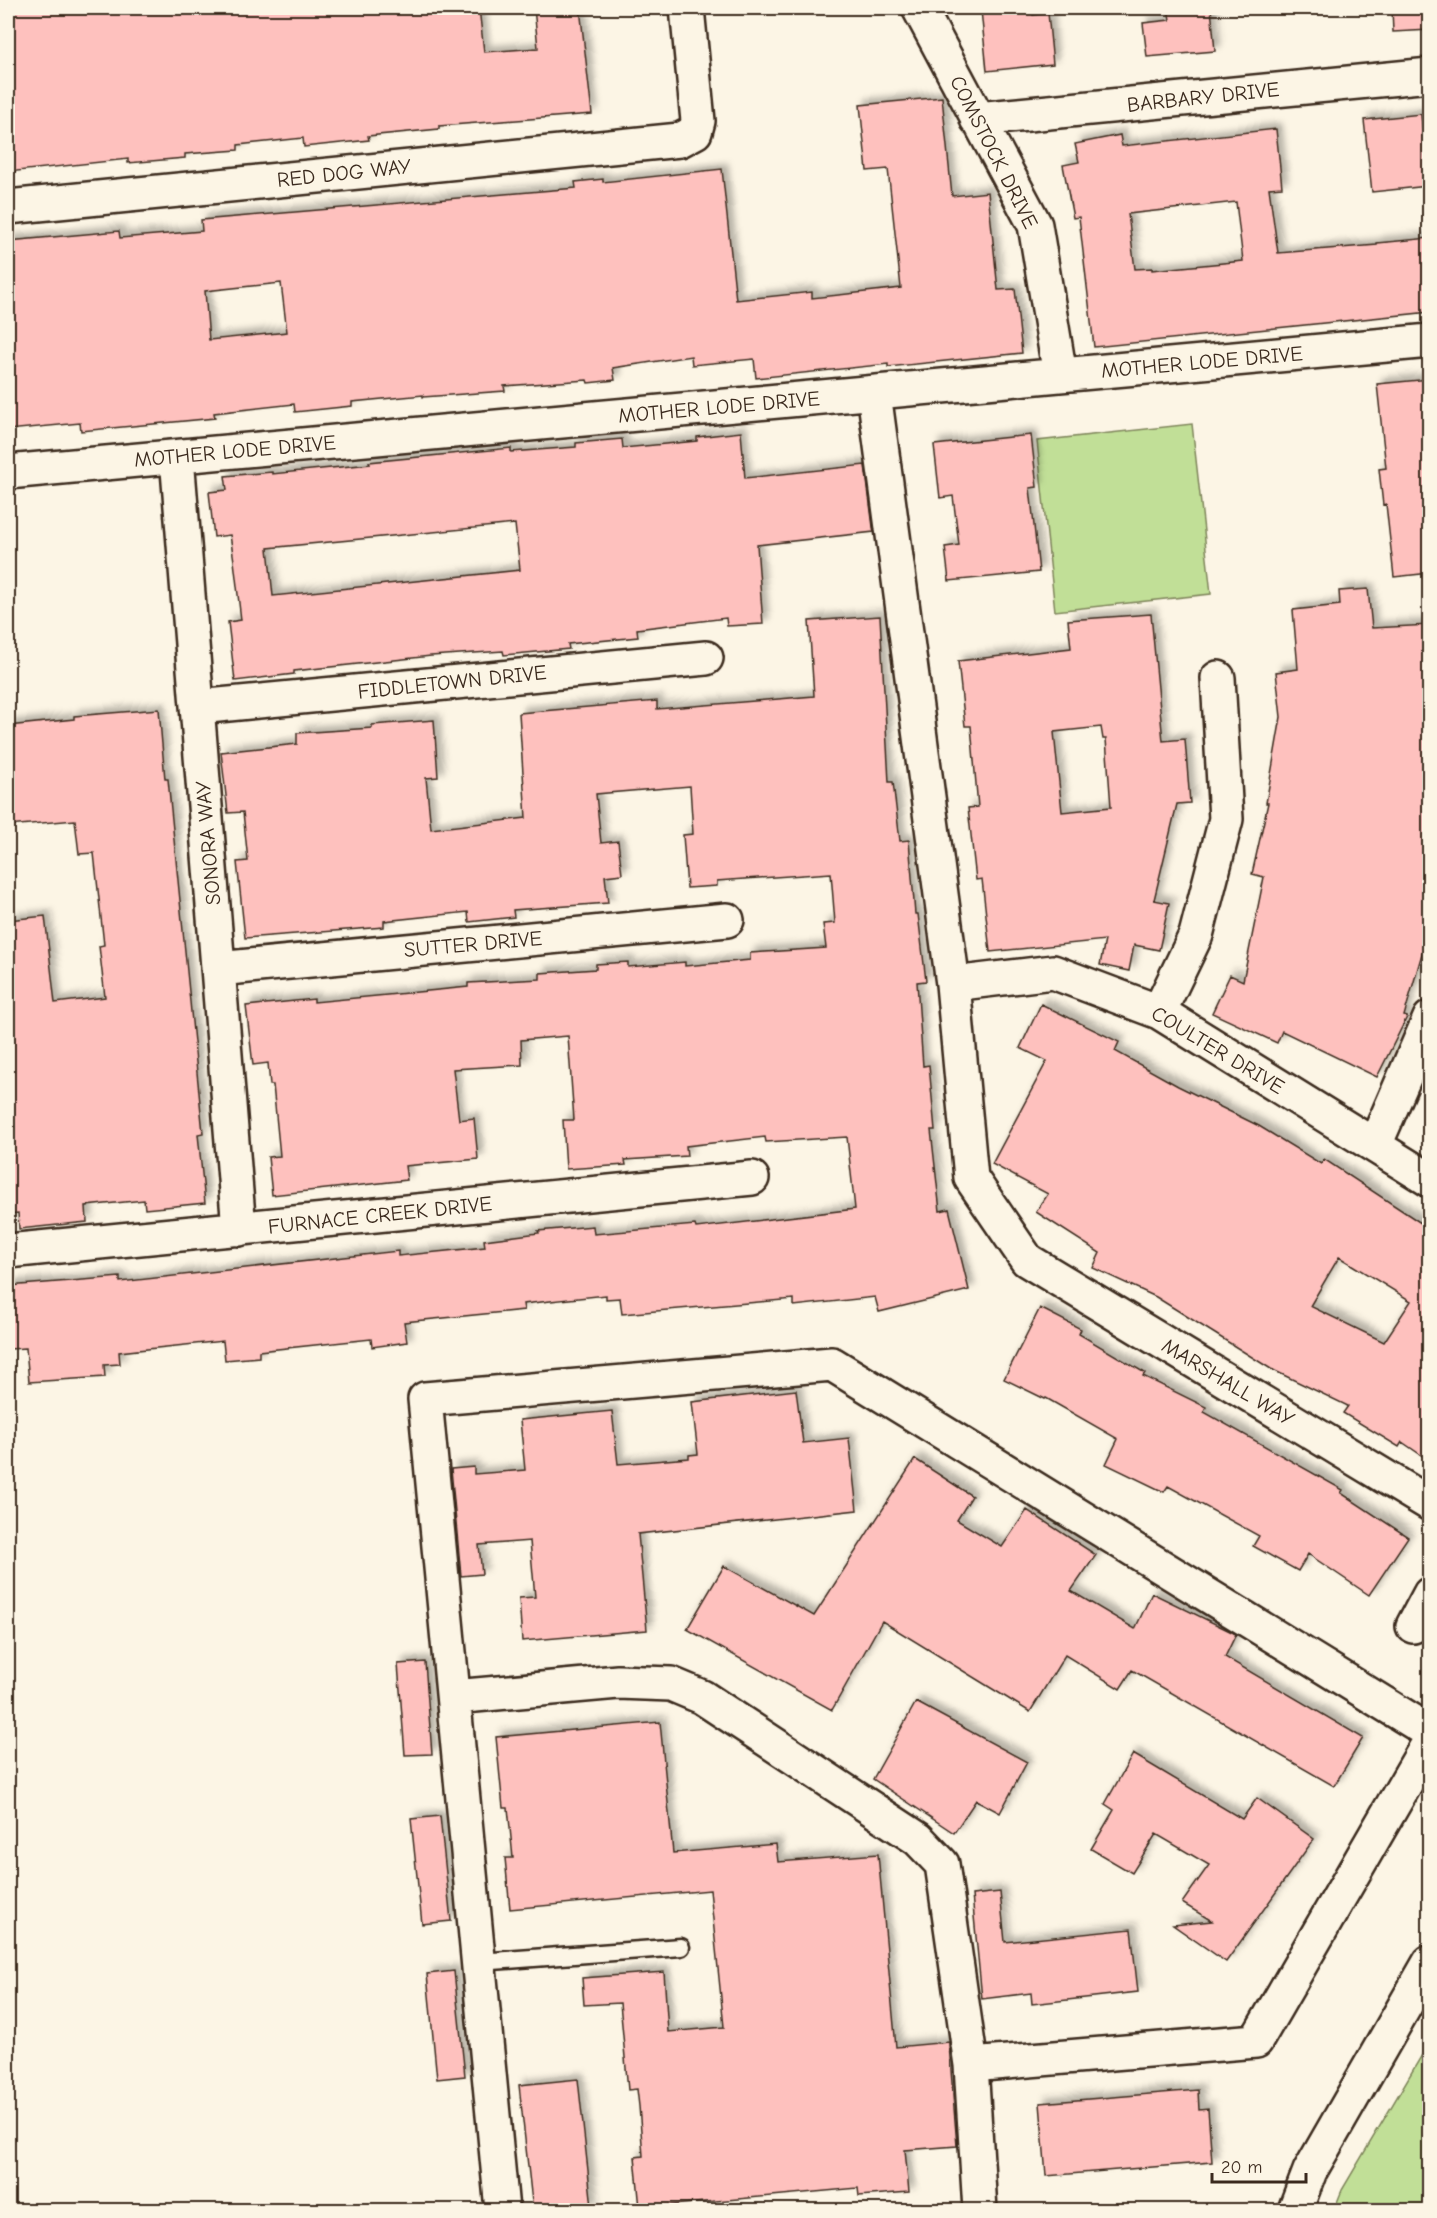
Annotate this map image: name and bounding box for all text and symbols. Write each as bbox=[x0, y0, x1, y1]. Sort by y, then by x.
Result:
street label: COMSTOCK DRIVE bbox=[945, 72, 1043, 232]
street label: BARBARY DRIVE bbox=[1126, 77, 1280, 117]
street label: RED DOG WAY bbox=[276, 154, 413, 192]
street label: MOTHER LODE DRIVE bbox=[1100, 341, 1304, 383]
street label: MOTHER LODE DRIVE bbox=[617, 386, 821, 428]
street label: MOTHER LODE DRIVE bbox=[133, 430, 337, 472]
street label: FIDDLETOWN DRIVE bbox=[356, 660, 548, 704]
street label: SONORA WAY bbox=[191, 779, 225, 906]
street label: SUTTER DRIVE bbox=[403, 926, 543, 962]
street label: COULTER DRIVE bbox=[1147, 1001, 1289, 1099]
street label: FURNACE CREEK DRIVE bbox=[267, 1191, 493, 1239]
street label: MARSHALL WAY bbox=[1158, 1333, 1299, 1431]
scale bar bbox=[1212, 2146, 1306, 2184]
text: 20 m bbox=[1221, 2157, 1262, 2178]

